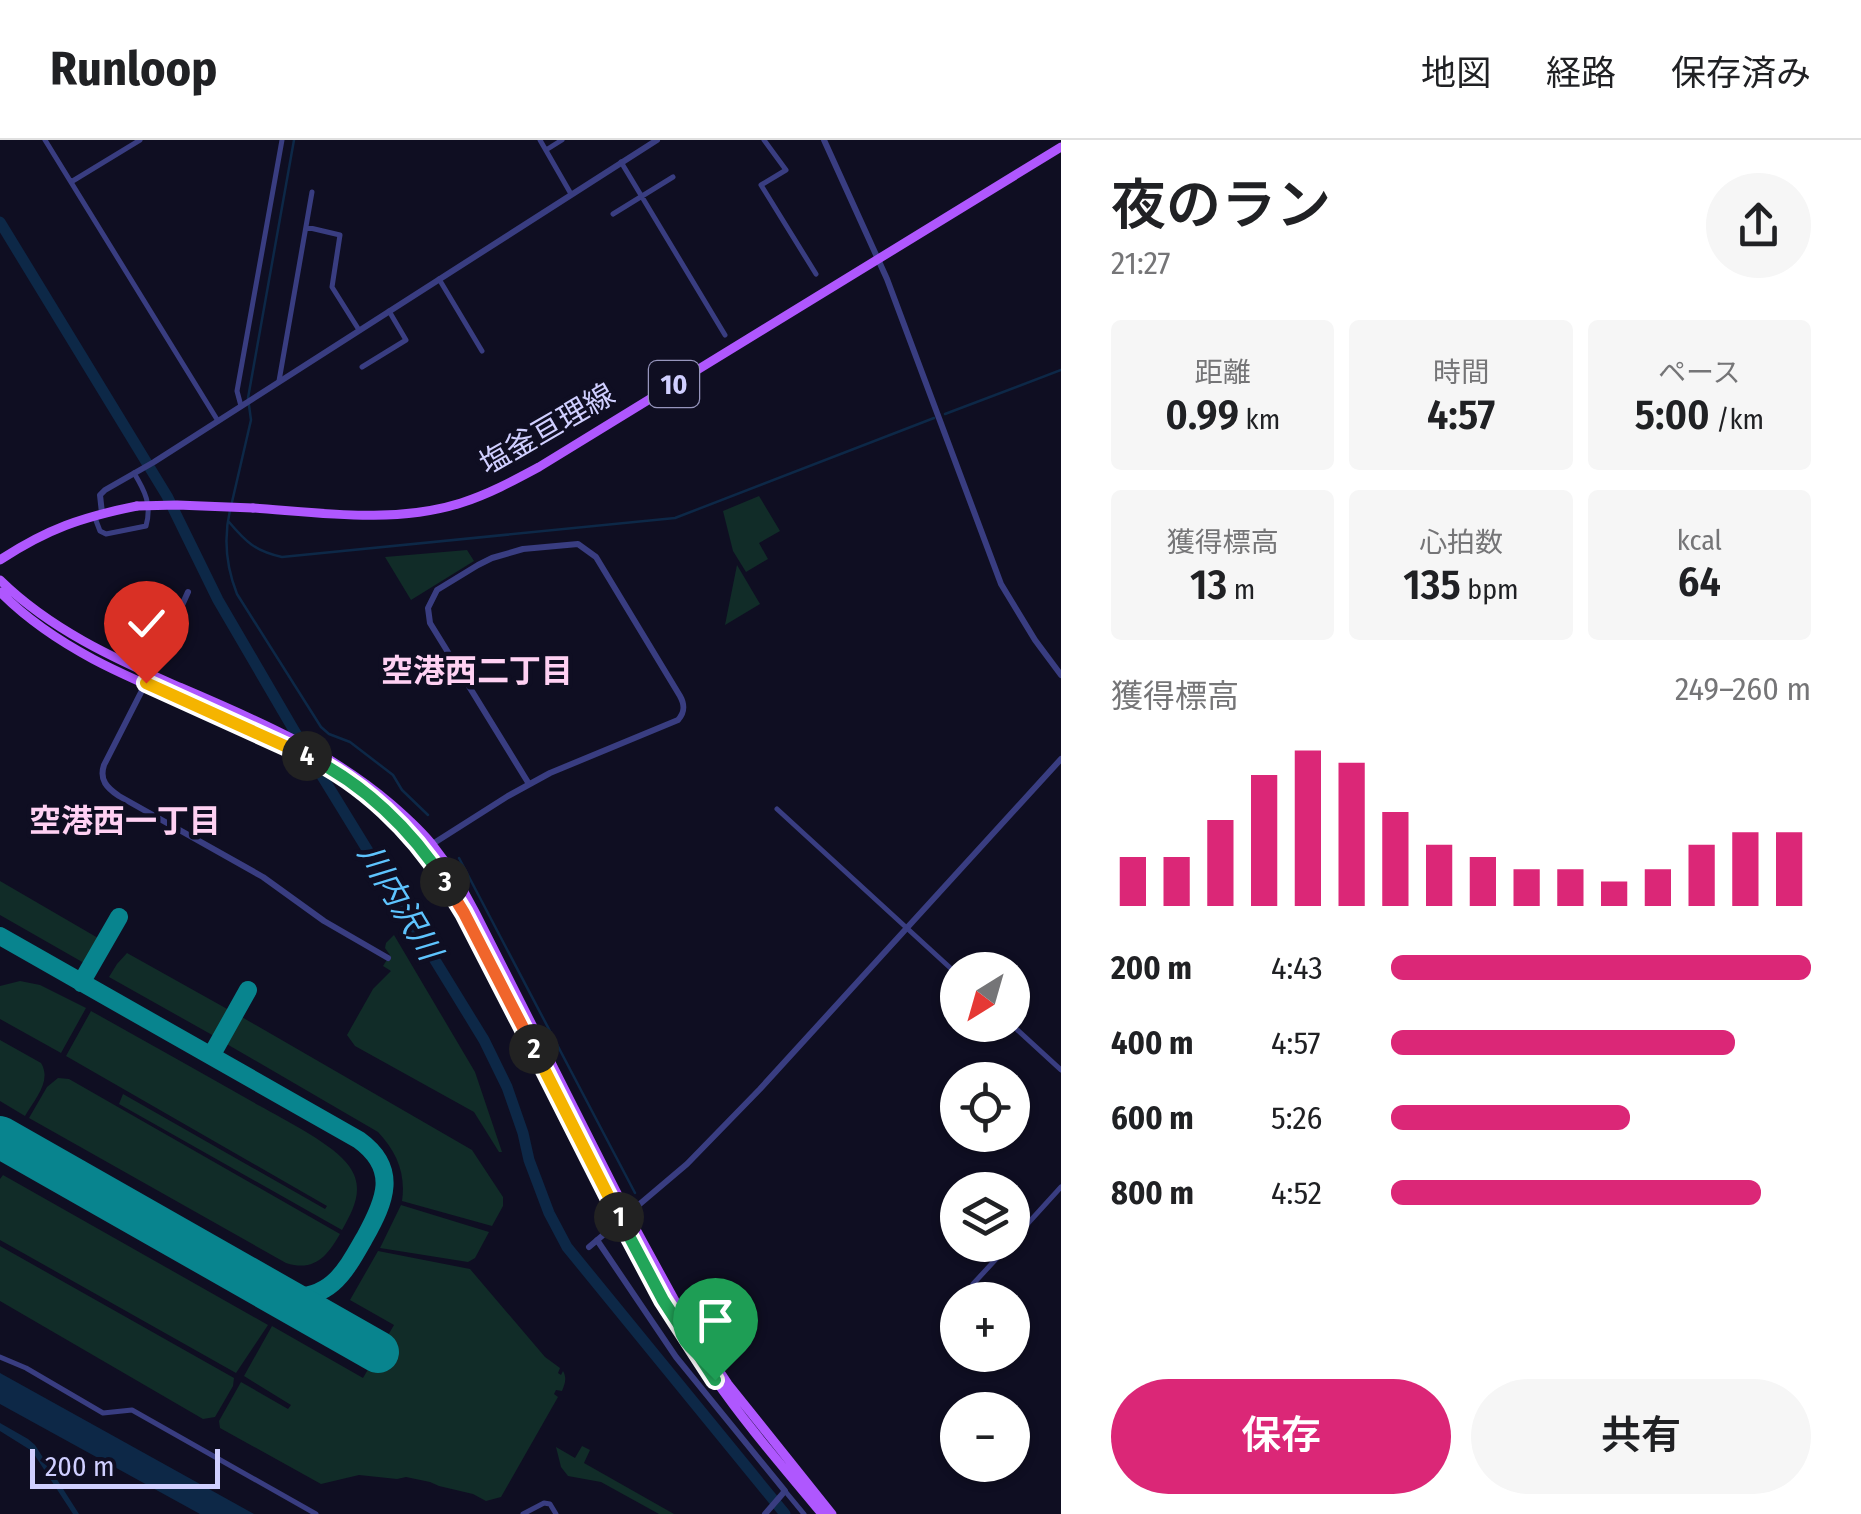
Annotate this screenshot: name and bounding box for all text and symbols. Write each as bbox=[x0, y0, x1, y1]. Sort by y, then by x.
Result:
text: Runloop bbox=[50, 40, 217, 98]
text: 地図 bbox=[1421, 52, 1491, 94]
text: 経路 bbox=[1546, 52, 1616, 94]
text: 保存済み bbox=[1671, 52, 1811, 94]
text: 夜のラン bbox=[1111, 173, 1331, 239]
button: share bbox=[1706, 173, 1811, 278]
text: 21:27 bbox=[1111, 244, 1171, 282]
text: 距離 bbox=[1195, 356, 1251, 389]
text: 時間 bbox=[1433, 356, 1489, 389]
text: ペース bbox=[1658, 356, 1741, 389]
road number: 10 bbox=[649, 361, 699, 407]
street label: 塩釜亘理線 bbox=[473, 376, 621, 482]
text: 0.99 bbox=[1165, 390, 1239, 440]
text: 4:57 bbox=[1427, 390, 1495, 440]
text: 5:00 bbox=[1635, 390, 1710, 440]
text: km bbox=[1239, 403, 1280, 436]
text: /km bbox=[1710, 403, 1764, 436]
text: kcal bbox=[1677, 524, 1722, 557]
text: 獲得標高 bbox=[1167, 526, 1279, 559]
text: 心拍数 bbox=[1419, 526, 1503, 559]
text: 64 bbox=[1678, 557, 1721, 607]
text: 13 bbox=[1190, 560, 1227, 610]
text: 135 bbox=[1403, 560, 1461, 610]
text: m bbox=[1227, 573, 1255, 606]
text: bpm bbox=[1461, 573, 1519, 606]
pin bbox=[104, 581, 189, 684]
icon: check bbox=[119, 596, 174, 651]
district label: 空港西二丁目 bbox=[381, 652, 573, 690]
text: 249–260 m bbox=[1675, 670, 1811, 708]
text: 獲得標高 bbox=[1111, 677, 1239, 715]
pin: 4 bbox=[282, 731, 332, 781]
text: 4 bbox=[300, 739, 314, 772]
district label: 空港西一丁目 bbox=[29, 802, 221, 840]
water label: 川内沢川 bbox=[351, 837, 451, 969]
pin: 3 bbox=[420, 857, 470, 907]
text: 3 bbox=[438, 865, 452, 898]
text: 200 m bbox=[1111, 949, 1192, 987]
text: 4:43 bbox=[1271, 949, 1323, 987]
north arrow bbox=[940, 952, 1030, 1042]
map controls bbox=[940, 952, 1030, 1482]
pin: 2 bbox=[509, 1024, 559, 1074]
text: 400 m bbox=[1111, 1024, 1193, 1062]
text: 4:57 bbox=[1271, 1024, 1320, 1062]
text: 2 bbox=[528, 1032, 540, 1065]
button: locate bbox=[940, 1062, 1030, 1152]
text: 600 m bbox=[1111, 1099, 1194, 1137]
text: 5:26 bbox=[1271, 1099, 1322, 1137]
button: layers bbox=[940, 1172, 1030, 1262]
text: 800 m bbox=[1111, 1174, 1194, 1212]
text: 4:52 bbox=[1271, 1174, 1322, 1212]
pin: 1 bbox=[594, 1192, 644, 1242]
text: 1 bbox=[613, 1200, 625, 1233]
pin bbox=[673, 1278, 758, 1381]
button: + bbox=[940, 1282, 1030, 1372]
icon: arrive bbox=[688, 1293, 743, 1348]
button: 保存 bbox=[1111, 1379, 1451, 1494]
button: 共有 bbox=[1471, 1379, 1811, 1494]
button: − bbox=[940, 1392, 1030, 1482]
scale bar bbox=[30, 1444, 220, 1488]
text: 200 m bbox=[45, 1450, 115, 1483]

